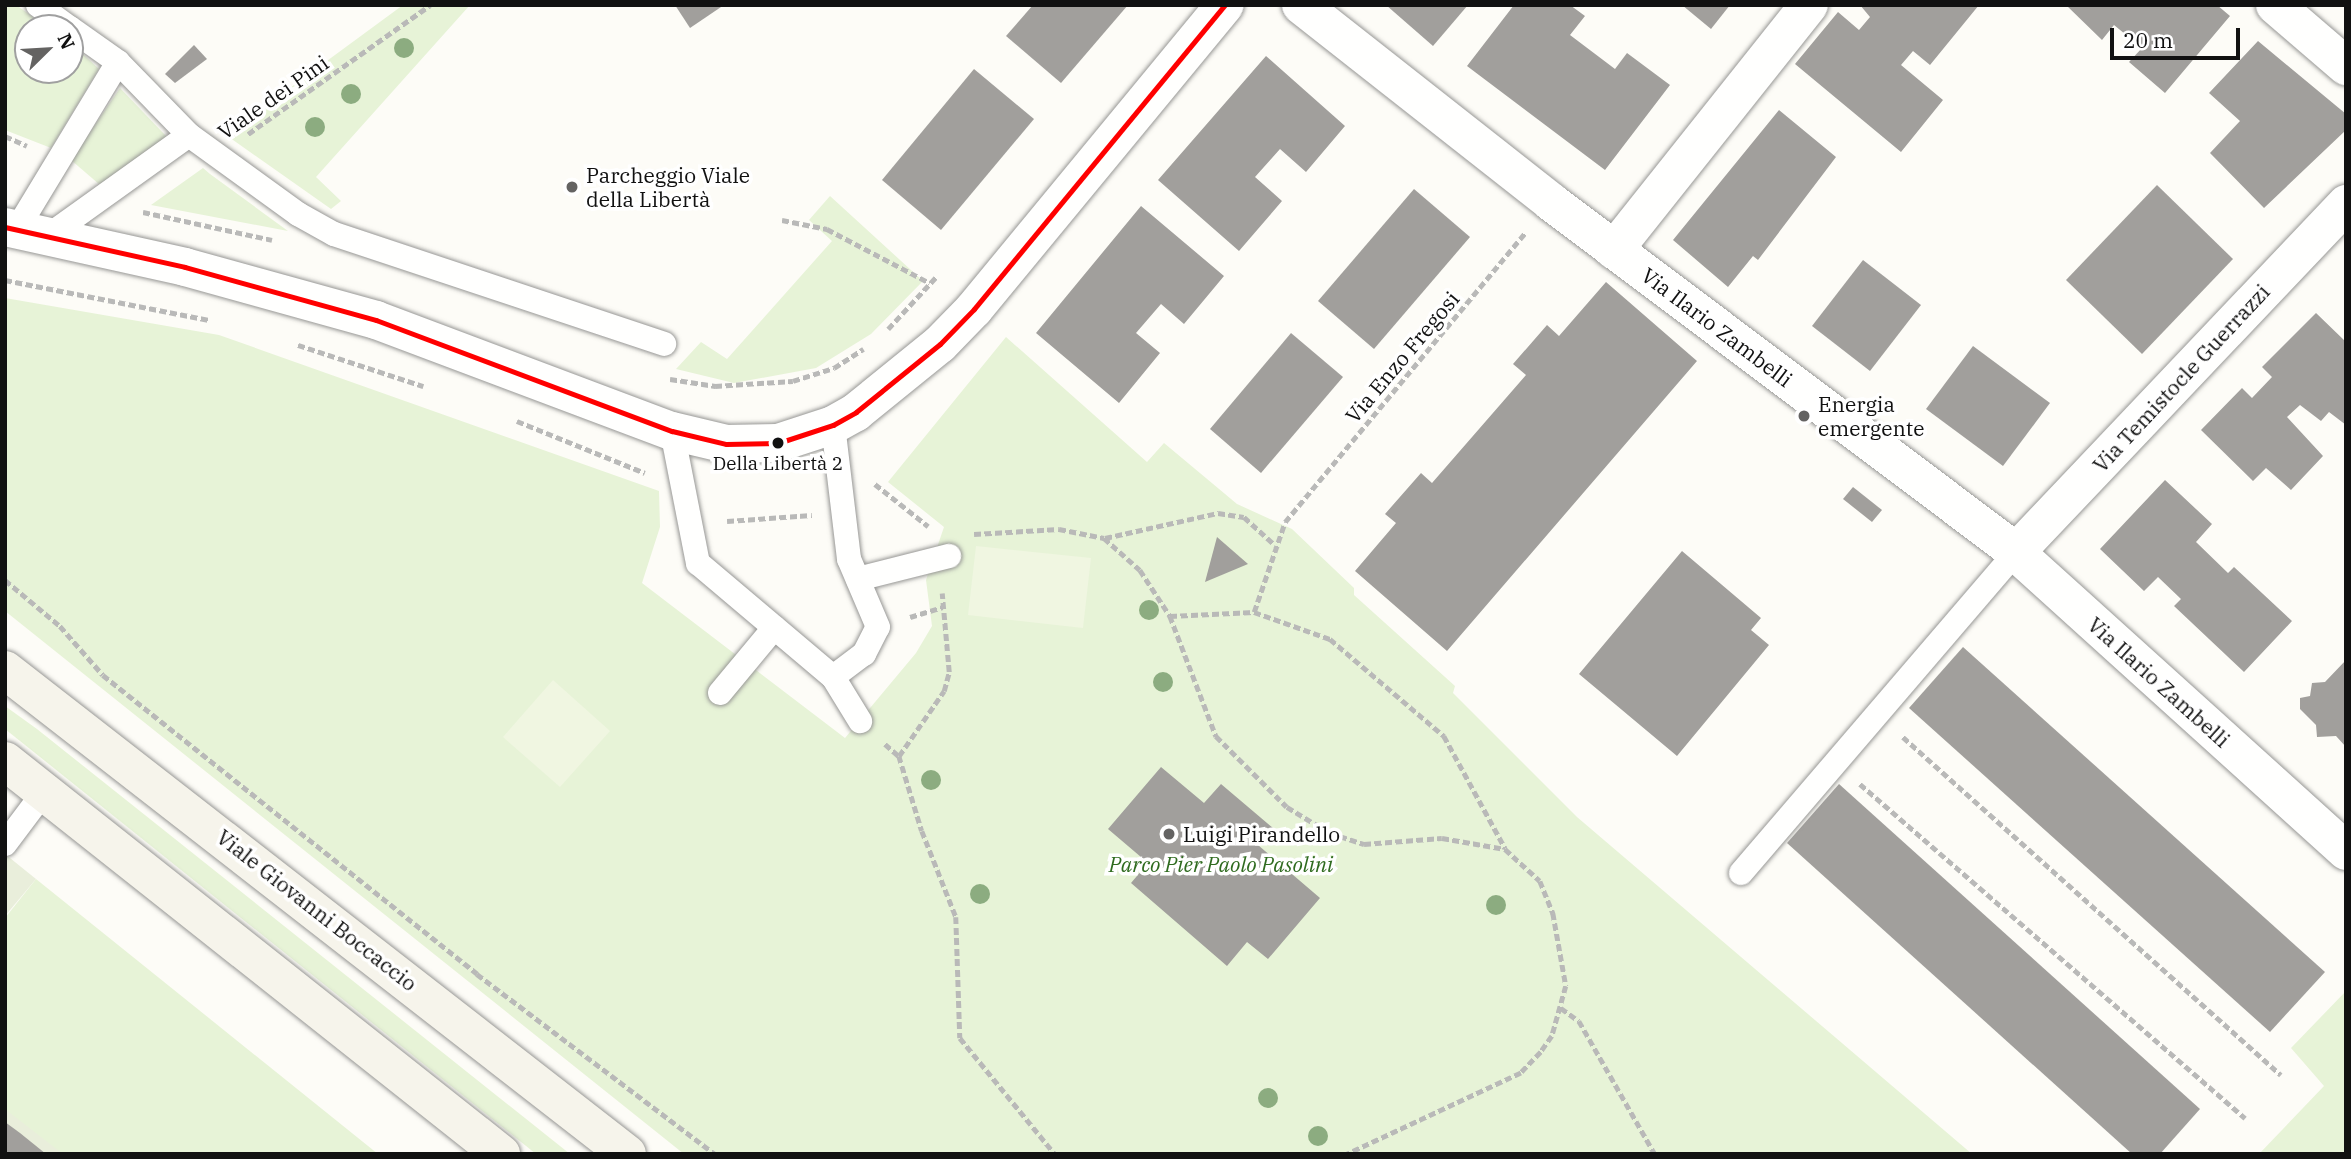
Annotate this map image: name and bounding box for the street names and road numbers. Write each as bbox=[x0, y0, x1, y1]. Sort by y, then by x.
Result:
street label: Viale dei Pini bbox=[213, 50, 333, 144]
street label: Via Ilario Zambelli bbox=[1637, 262, 1797, 392]
street label: Via Temistocle Guerrazzi bbox=[2087, 279, 2275, 477]
street label: Via Enzo Fregosi bbox=[1340, 286, 1464, 428]
street label: Via Ilario Zambelli bbox=[2083, 612, 2235, 752]
street label: Viale Giovanni Boccaccio bbox=[212, 824, 422, 996]

